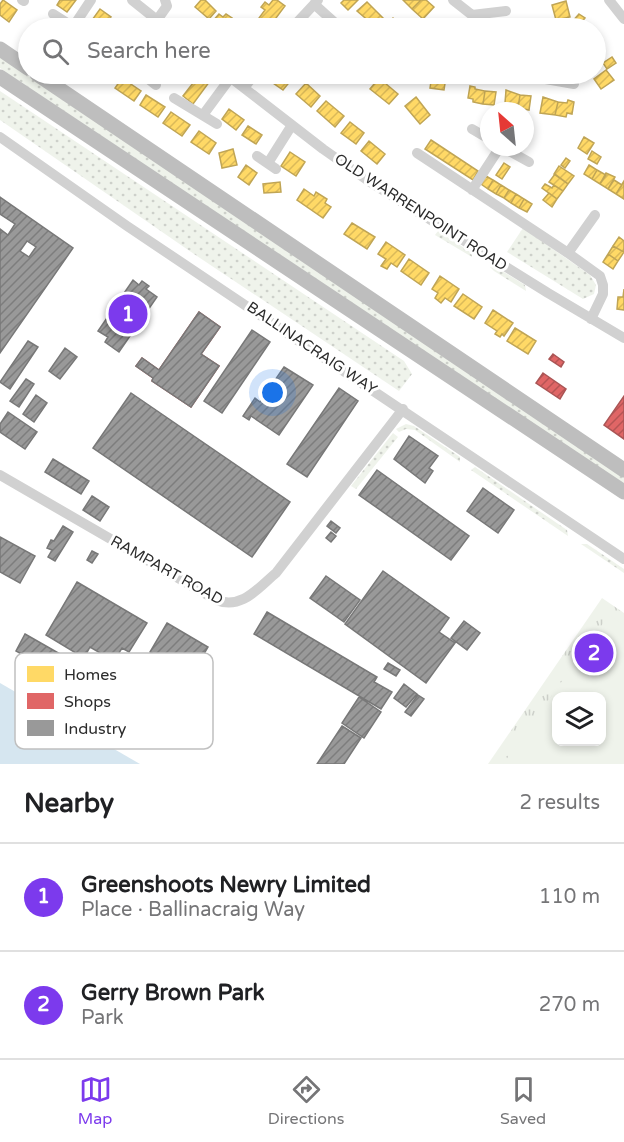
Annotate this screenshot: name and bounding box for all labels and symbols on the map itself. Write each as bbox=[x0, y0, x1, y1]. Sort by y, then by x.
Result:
north arrow bbox=[480, 102, 534, 156]
street label: OLD WARRENPOINT ROAD bbox=[331, 149, 511, 275]
pin: 1 bbox=[108, 292, 148, 336]
street label: BALLINACRAIG WAY bbox=[244, 298, 381, 398]
your location bbox=[258, 378, 287, 407]
street label: RAMPART ROAD bbox=[108, 532, 226, 608]
pin: 2 bbox=[574, 630, 614, 676]
legend bbox=[15, 653, 213, 749]
text: Homes bbox=[64, 665, 117, 685]
text: Shops bbox=[64, 692, 111, 712]
text: Industry bbox=[64, 719, 127, 739]

